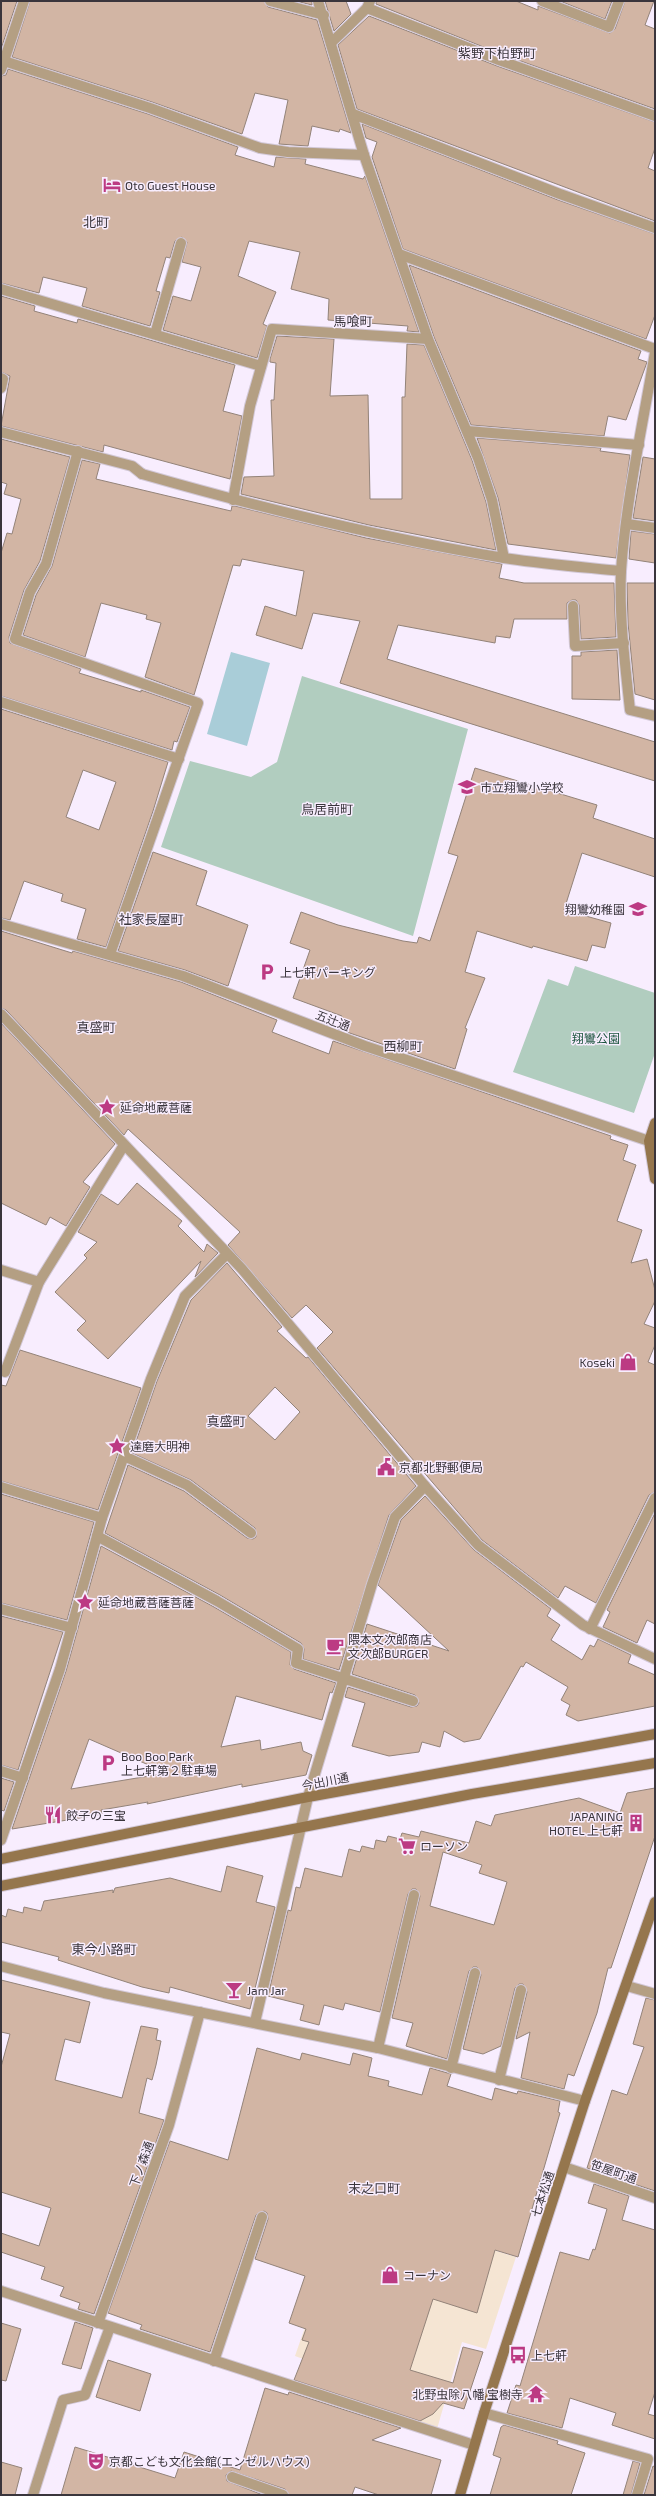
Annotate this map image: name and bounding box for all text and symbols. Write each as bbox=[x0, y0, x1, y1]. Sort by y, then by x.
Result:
district label: 紫野下柏野町 bbox=[458, 45, 536, 61]
hotel icon: Oto Guest House bbox=[102, 175, 122, 195]
place label: Oto Guest House bbox=[125, 178, 215, 192]
district label: 北町 bbox=[83, 214, 109, 230]
district label: 馬喰町 bbox=[333, 313, 373, 329]
school or university icon: 市立翔鸞小学校 bbox=[457, 777, 477, 797]
place label: 市立翔鸞小学校 bbox=[480, 780, 564, 794]
district label: 鳥居前町 bbox=[301, 801, 353, 817]
school or university icon: 翔鸞幼稚園 bbox=[628, 899, 648, 919]
place label: 翔鸞幼稚園 bbox=[565, 902, 625, 916]
district label: 社家長屋町 bbox=[118, 911, 184, 927]
parking icon: 上七軒パーキング bbox=[257, 962, 277, 982]
place label: 上七軒パーキング bbox=[280, 965, 376, 979]
street label: 五辻通 bbox=[314, 1007, 352, 1033]
district label: 真盛町 bbox=[76, 1019, 116, 1035]
park label: 翔鸞公園 bbox=[572, 1031, 620, 1045]
district label: 西柳町 bbox=[383, 1038, 423, 1054]
place icon: 延命地蔵菩薩 bbox=[97, 1097, 117, 1117]
place label: 延命地蔵菩薩 bbox=[120, 1100, 192, 1114]
shop icon: Koseki bbox=[618, 1352, 638, 1372]
place label: Koseki bbox=[580, 1355, 615, 1369]
district label: 真盛町 bbox=[206, 1413, 246, 1429]
place icon: 達磨大明神 bbox=[107, 1436, 127, 1456]
place label: 達磨大明神 bbox=[130, 1439, 190, 1453]
public building icon: 京都北野郵便局 bbox=[376, 1457, 396, 1477]
place label: 京都北野郵便局 bbox=[399, 1460, 483, 1474]
place icon: 延命地蔵菩薩菩薩 bbox=[75, 1592, 95, 1612]
place label: 延命地蔵菩薩菩薩 bbox=[98, 1595, 194, 1609]
place label: 隈本文次郎商店 文次郎BURGER bbox=[348, 1632, 432, 1660]
cafe icon: 隈本文次郎商店 文次郎BURGER bbox=[325, 1636, 345, 1656]
place label: Boo Boo Park 上七軒第２駐車場 bbox=[121, 1749, 217, 1777]
parking icon: Boo Boo Park 上七軒第２駐車場 bbox=[98, 1753, 118, 1773]
street label: 今出川通 bbox=[300, 1770, 350, 1792]
restaurant icon: 餃子の三宝 bbox=[43, 1805, 63, 1825]
place label: 餃子の三宝 bbox=[66, 1808, 126, 1822]
place label: JAPANING HOTEL 上七軒 bbox=[549, 1809, 623, 1837]
building icon: JAPANING HOTEL 上七軒 bbox=[626, 1813, 646, 1833]
supermarket icon: ローソン bbox=[397, 1836, 417, 1856]
place label: ローソン bbox=[420, 1839, 468, 1853]
district label: 東今小路町 bbox=[71, 1941, 137, 1957]
bar icon: Jam Jar bbox=[224, 1980, 244, 2000]
place label: Jam Jar bbox=[247, 1983, 286, 1997]
street label: 下ノ森通 bbox=[126, 2139, 156, 2189]
street label: 笹屋町通 bbox=[589, 2157, 639, 2185]
street label: 七本松通 bbox=[528, 2169, 556, 2219]
district label: 末之口町 bbox=[348, 2180, 400, 2196]
shop icon: コーナン bbox=[380, 2265, 400, 2285]
place label: コーナン bbox=[403, 2268, 451, 2282]
bus stop icon: 上七軒 bbox=[508, 2345, 528, 2365]
place label: 上七軒 bbox=[531, 2348, 567, 2362]
temple icon: 北野虫除八幡 宝樹寺 bbox=[526, 2384, 546, 2404]
place label: 北野虫除八幡 宝樹寺 bbox=[412, 2387, 523, 2401]
theatre icon: 京都こども文化会館(エンゼルハウス) bbox=[86, 2451, 106, 2471]
place label: 京都こども文化会館(エンゼルハウス) bbox=[109, 2454, 310, 2468]

